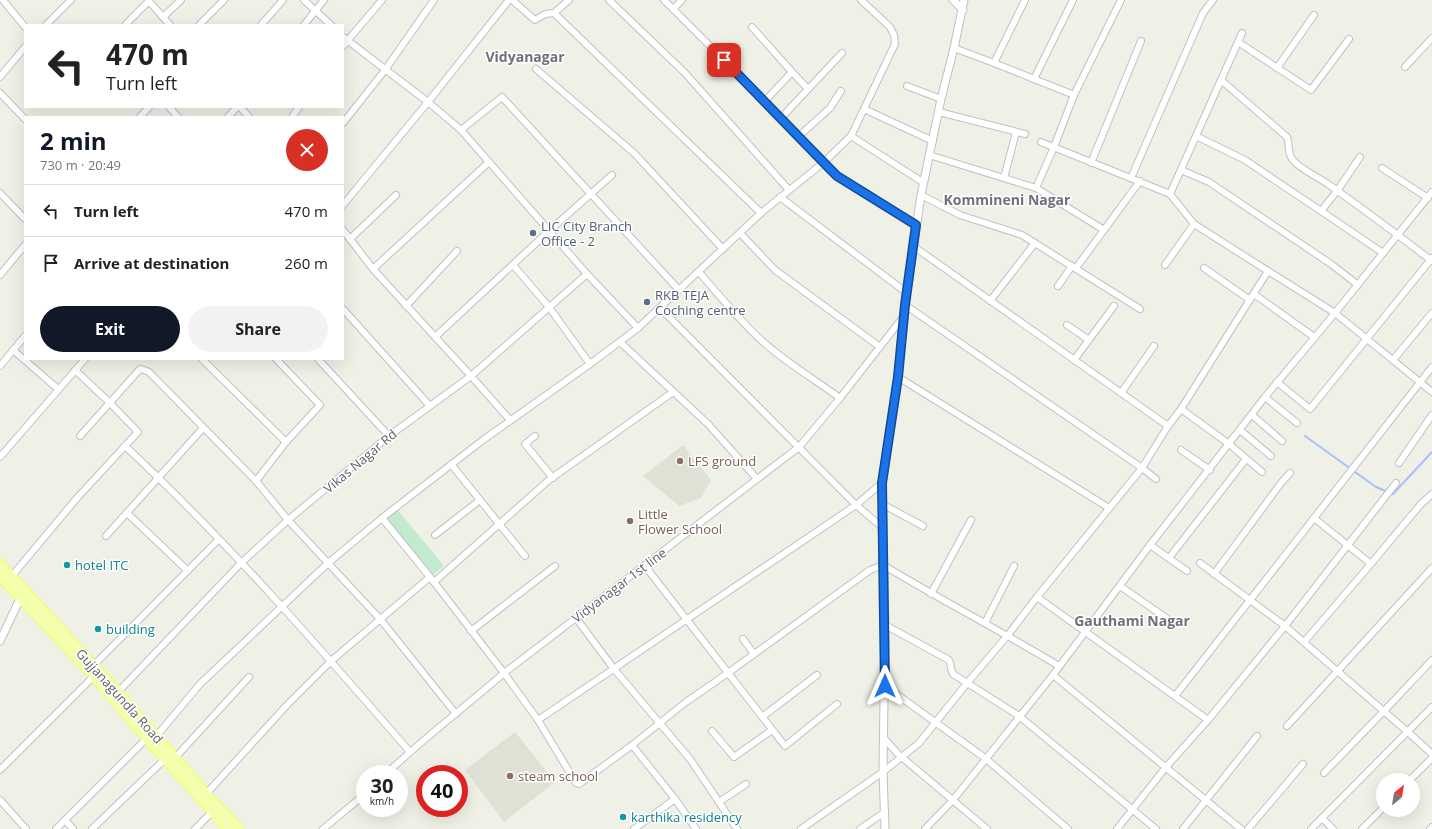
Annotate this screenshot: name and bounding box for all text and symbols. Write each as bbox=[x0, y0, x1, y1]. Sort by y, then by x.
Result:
text: 470 m bbox=[106, 35, 189, 73]
icon: left bbox=[40, 40, 92, 92]
pin bbox=[707, 43, 741, 77]
district label: Vidyanagar bbox=[485, 47, 565, 66]
icon: arrive bbox=[713, 49, 735, 71]
text: Turn left bbox=[106, 71, 177, 95]
text: 2 min bbox=[40, 124, 107, 157]
button: close bbox=[286, 129, 328, 171]
text: 730 m · 20:49 bbox=[40, 156, 121, 174]
district label: Kommineni Nagar bbox=[944, 190, 1071, 209]
icon: left bbox=[40, 200, 62, 222]
text: Turn left bbox=[74, 201, 139, 221]
text: 470 m bbox=[284, 201, 328, 221]
place label: LIC City Branch Office - 2 bbox=[541, 217, 632, 250]
marker: LIC City Branch Office - 2 bbox=[528, 228, 538, 238]
icon: arrive bbox=[40, 252, 62, 274]
text: Arrive at destination bbox=[74, 253, 229, 273]
text: 260 m bbox=[284, 253, 328, 273]
place label: RKB TEJA Coching centre bbox=[655, 286, 746, 319]
marker: RKB TEJA Coching centre bbox=[642, 297, 652, 307]
button: Exit bbox=[40, 306, 180, 352]
button: Share bbox=[188, 306, 328, 352]
street label: Vikas Nagar Rd bbox=[320, 425, 400, 497]
place label: LFS ground bbox=[688, 452, 756, 470]
marker: LFS ground bbox=[675, 456, 685, 466]
place label: Little Flower School bbox=[638, 505, 722, 538]
marker: Little Flower School bbox=[625, 516, 635, 526]
street label: Vidyanagar 1st line bbox=[568, 543, 670, 627]
place label: hotel ITC bbox=[75, 556, 128, 574]
marker: hotel ITC bbox=[62, 560, 72, 570]
district label: Gauthami Nagar bbox=[1074, 611, 1191, 630]
place label: building bbox=[106, 620, 155, 638]
marker: building bbox=[93, 624, 103, 634]
street label: Gujjanagundla Road bbox=[72, 645, 168, 747]
position arrow bbox=[864, 665, 906, 707]
speed limit sign: 40 bbox=[416, 765, 468, 817]
place label: steam school bbox=[518, 767, 598, 785]
marker: steam school bbox=[505, 771, 515, 781]
text: 30 bbox=[371, 772, 393, 799]
north arrow bbox=[1376, 773, 1420, 817]
map controls bbox=[1376, 773, 1420, 817]
text: km/h bbox=[370, 794, 394, 808]
place label: karthika residency bbox=[631, 808, 742, 826]
marker: karthika residency bbox=[618, 812, 628, 822]

